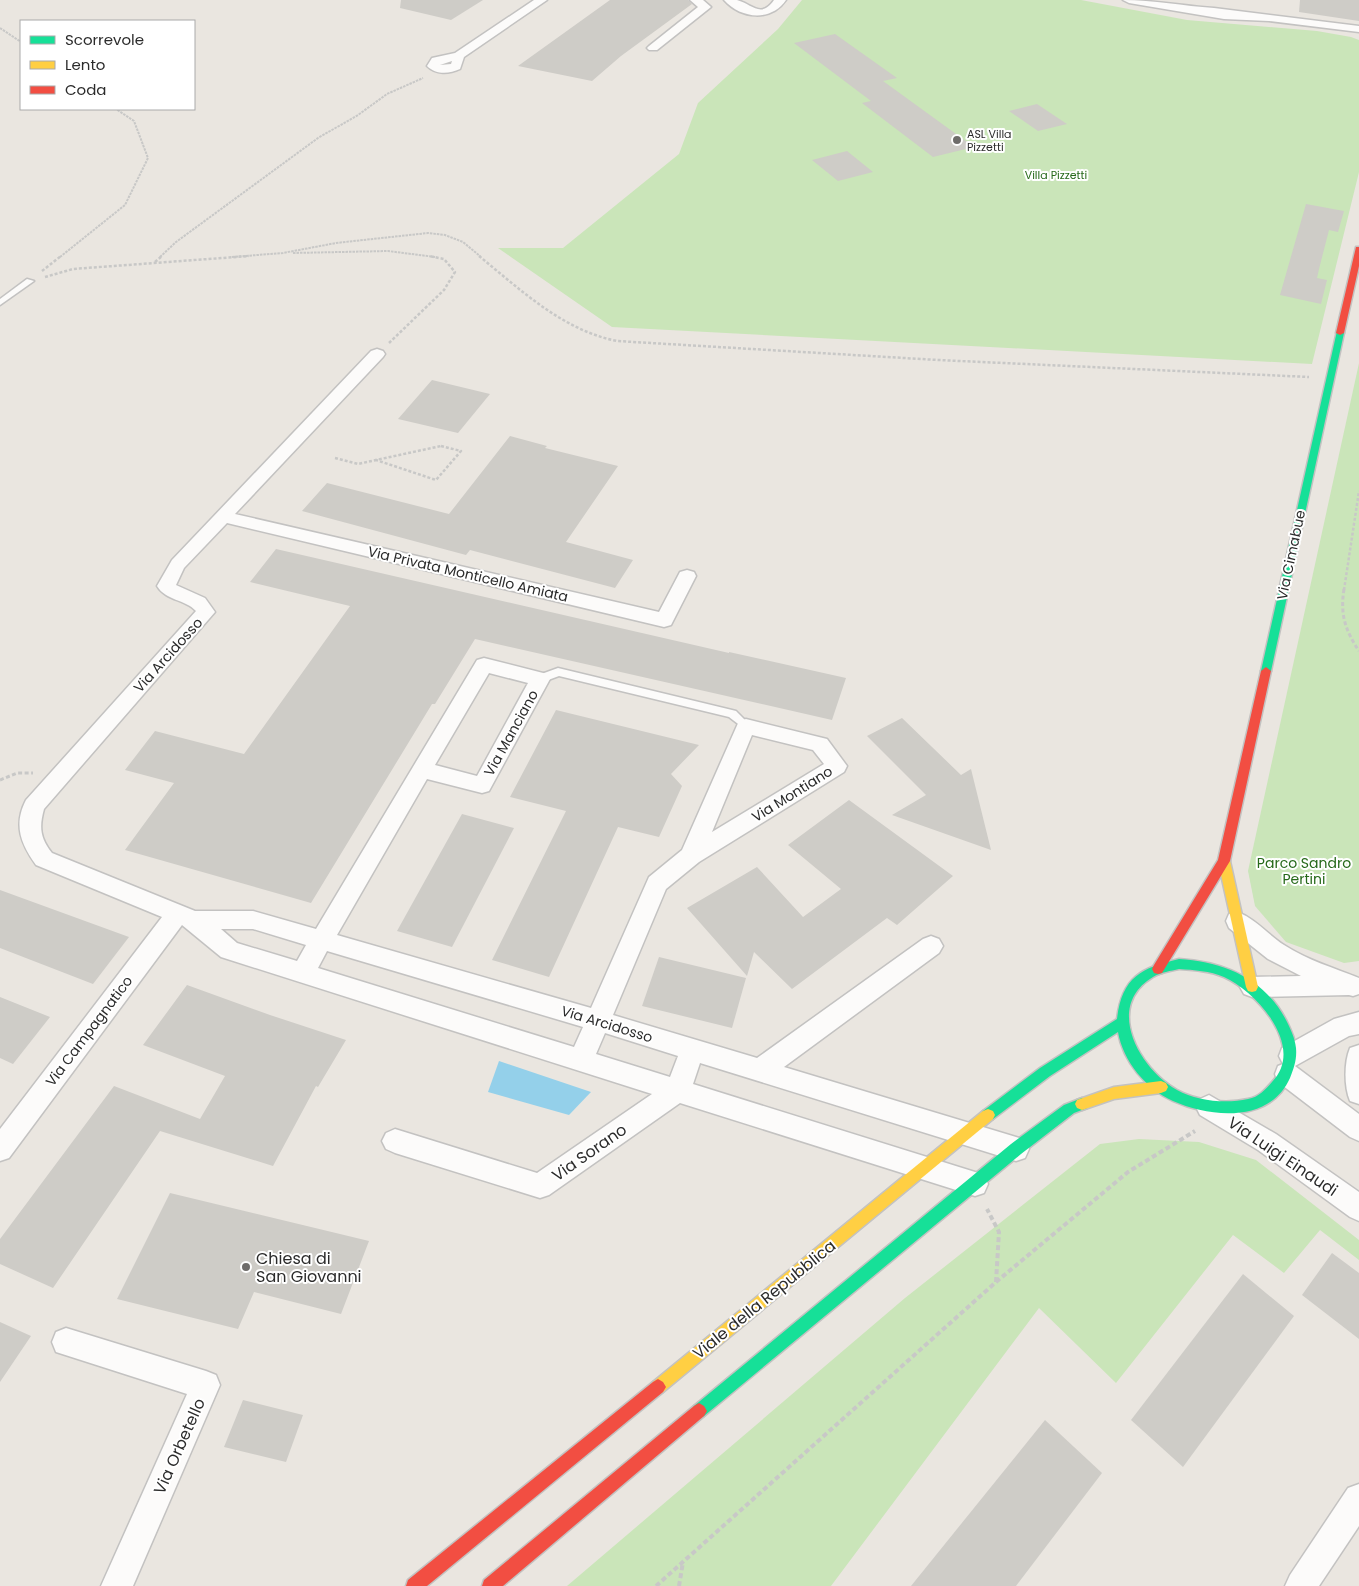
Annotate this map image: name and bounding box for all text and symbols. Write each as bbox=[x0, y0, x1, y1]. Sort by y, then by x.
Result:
legend bbox=[20, 20, 195, 110]
text: Scorrevole bbox=[65, 29, 144, 50]
text: Lento bbox=[65, 54, 105, 75]
text: Coda bbox=[65, 79, 106, 100]
place label: ASL Villa Pizzetti bbox=[967, 126, 1012, 155]
marker: ASL Villa Pizzetti bbox=[951, 134, 963, 146]
park label: Villa Pizzetti bbox=[1025, 167, 1088, 183]
street label: Via Cimabue bbox=[1272, 508, 1310, 602]
street label: Via Privata Monticello Amiata bbox=[366, 541, 570, 607]
street label: Via Arcidosso bbox=[129, 613, 207, 697]
street label: Via Manciano bbox=[479, 686, 543, 780]
street label: Via Montiano bbox=[748, 761, 836, 827]
park label: Parco Sandro Pertini bbox=[1257, 853, 1351, 889]
street label: Via Campagnatico bbox=[41, 972, 137, 1090]
street label: Via Arcidosso bbox=[559, 1001, 655, 1047]
street label: Via Luigi Einaudi bbox=[1223, 1111, 1342, 1202]
street label: Via Sorano bbox=[547, 1118, 631, 1187]
street label: Viale della Repubblica bbox=[688, 1234, 841, 1364]
place label: Chiesa di San Giovanni bbox=[256, 1247, 362, 1288]
marker: Chiesa di San Giovanni bbox=[240, 1261, 252, 1273]
street label: Via Orbetello bbox=[148, 1394, 211, 1498]

